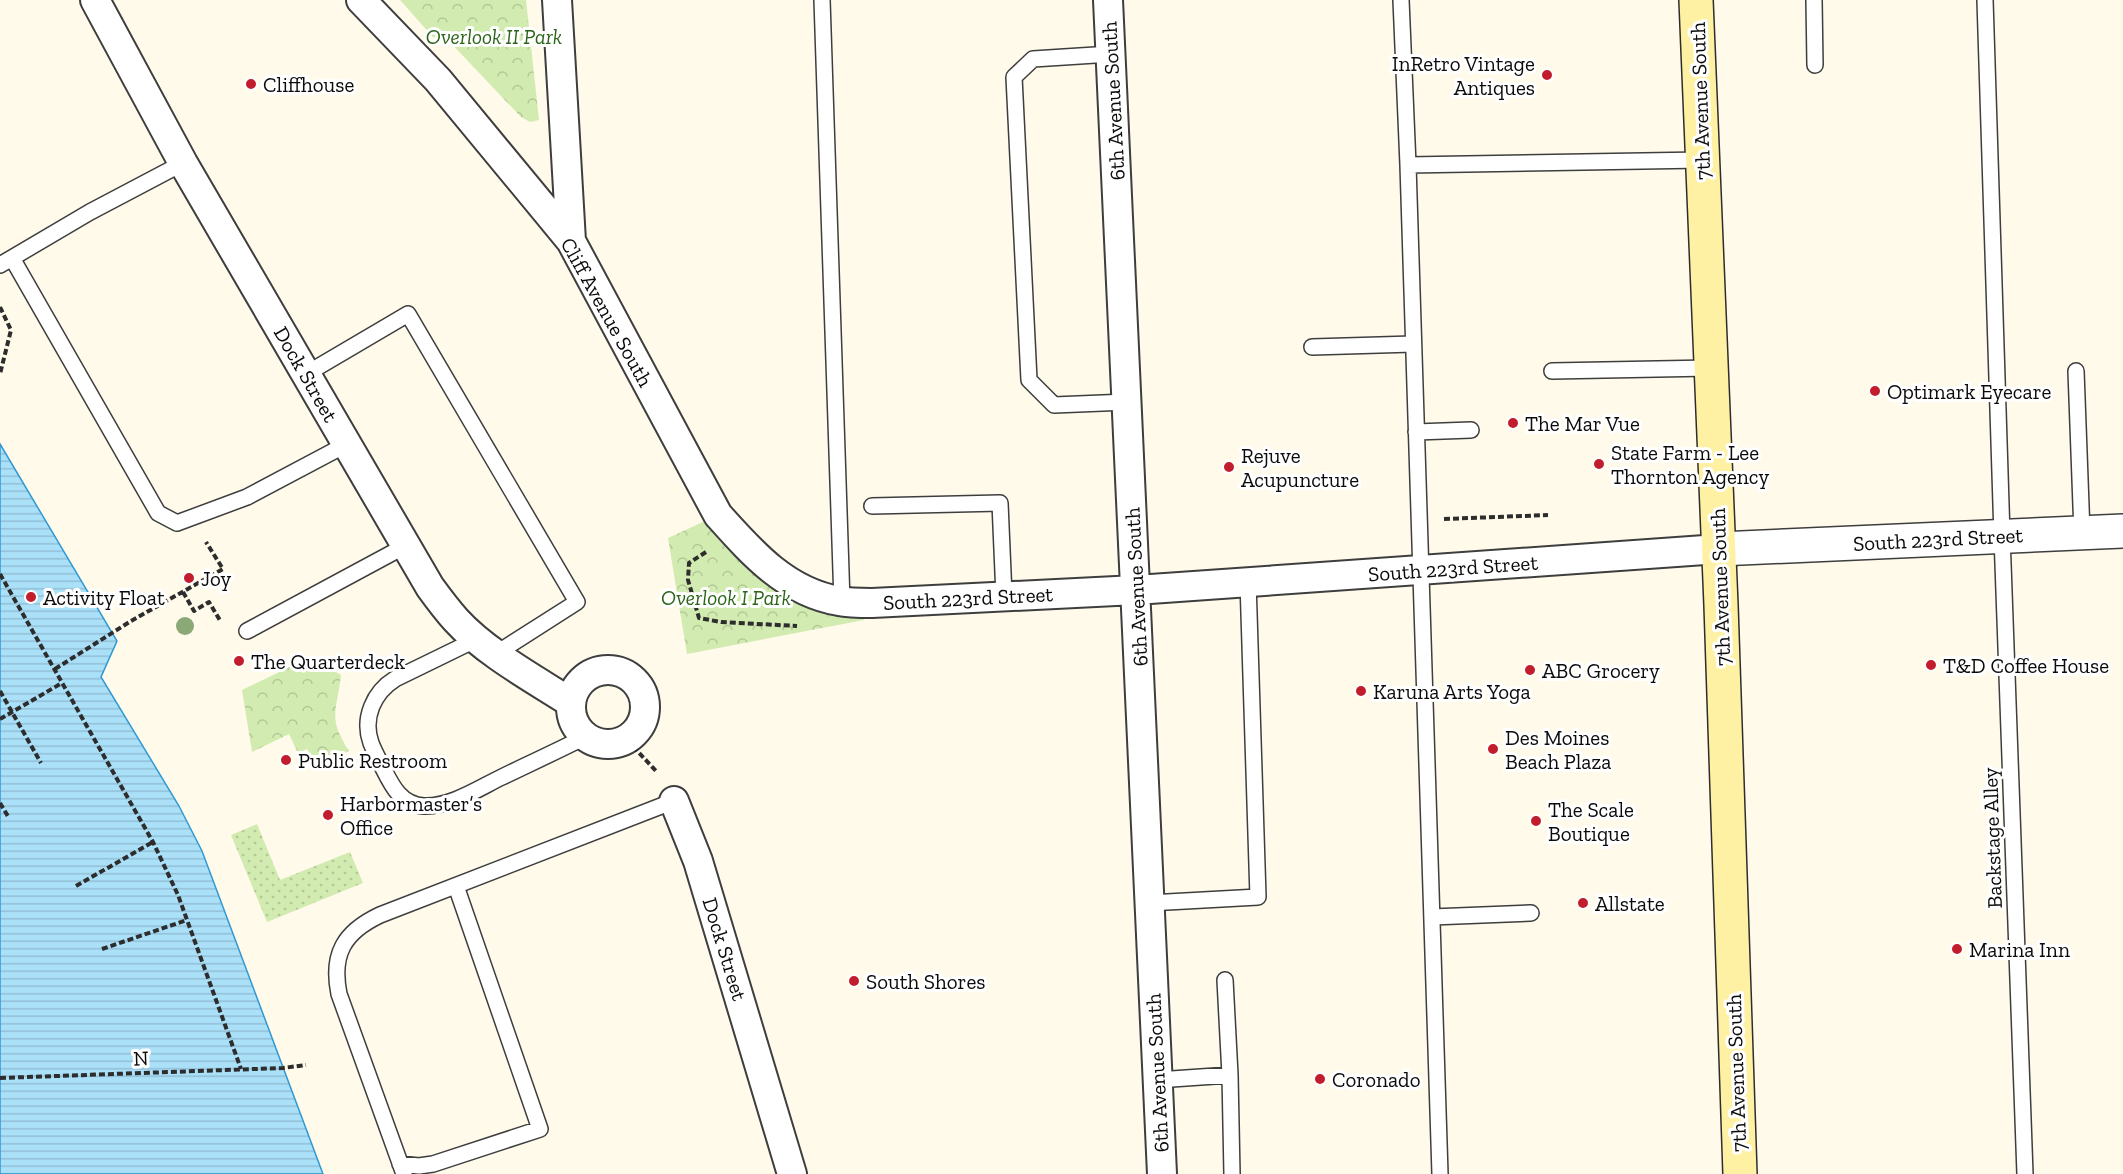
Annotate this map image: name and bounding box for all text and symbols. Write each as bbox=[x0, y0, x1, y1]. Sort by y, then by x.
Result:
street label: 6th Avenue South bbox=[1096, 21, 1130, 181]
street label: 7th Avenue South bbox=[1685, 21, 1715, 180]
park label: Overlook II Park bbox=[426, 24, 562, 49]
place label: InRetro Vintage Antiques bbox=[1392, 51, 1535, 100]
marker: InRetro Vintage Antiques bbox=[1540, 68, 1554, 82]
place label: Cliffhouse bbox=[263, 72, 354, 97]
marker: Cliffhouse bbox=[244, 77, 258, 91]
street label: Cliff Avenue South bbox=[556, 233, 658, 391]
street label: Dock Street bbox=[269, 322, 344, 426]
place label: Optimark Eyecare bbox=[1887, 379, 2052, 404]
marker: Optimark Eyecare bbox=[1868, 384, 1882, 398]
place label: The Mar Vue bbox=[1525, 411, 1640, 436]
marker: The Mar Vue bbox=[1506, 416, 1520, 430]
place label: State Farm - Lee Thornton Agency bbox=[1611, 440, 1770, 489]
place label: Rejuve Acupuncture bbox=[1241, 443, 1359, 492]
marker: State Farm - Lee Thornton Agency bbox=[1592, 457, 1606, 471]
marker: Rejuve Acupuncture bbox=[1222, 460, 1236, 474]
street label: 6th Avenue South bbox=[1119, 507, 1153, 667]
street label: 7th Avenue South bbox=[1705, 507, 1735, 666]
street label: South 223rd Street bbox=[1852, 522, 2024, 556]
street label: South 223rd Street bbox=[1367, 550, 1539, 586]
place label: Joy bbox=[201, 566, 232, 591]
marker: Joy bbox=[182, 571, 196, 585]
street label: South 223rd Street bbox=[882, 581, 1054, 615]
place label: Activity Float bbox=[43, 585, 165, 610]
park label: Overlook I Park bbox=[661, 585, 791, 610]
marker: Activity Float bbox=[24, 590, 38, 604]
place label: The Quarterdeck bbox=[251, 649, 405, 674]
place label: T&D Coffee House bbox=[1943, 653, 2109, 678]
marker: The Quarterdeck bbox=[232, 654, 246, 668]
place label: ABC Grocery bbox=[1542, 658, 1660, 683]
marker: T&D Coffee House bbox=[1924, 658, 1938, 672]
marker: ABC Grocery bbox=[1523, 663, 1537, 677]
place label: Karuna Arts Yoga bbox=[1373, 679, 1531, 704]
marker: Karuna Arts Yoga bbox=[1354, 684, 1368, 698]
place label: Des Moines Beach Plaza bbox=[1505, 725, 1611, 774]
marker: Des Moines Beach Plaza bbox=[1486, 742, 1500, 756]
place label: Public Restroom bbox=[298, 748, 447, 773]
marker: Public Restroom bbox=[279, 753, 293, 767]
street label: Backstage Alley bbox=[1977, 767, 2007, 909]
place label: Harbormaster’s Office bbox=[340, 791, 482, 840]
place label: The Scale Boutique bbox=[1548, 797, 1634, 846]
marker: Harbormaster’s Office bbox=[321, 808, 335, 822]
marker: The Scale Boutique bbox=[1529, 814, 1543, 828]
place label: Allstate bbox=[1595, 891, 1665, 916]
street label: Dock Street bbox=[698, 895, 753, 1004]
marker: Allstate bbox=[1576, 896, 1590, 910]
place label: Marina Inn bbox=[1969, 937, 2070, 962]
marker: Marina Inn bbox=[1950, 942, 1964, 956]
place label: South Shores bbox=[866, 969, 985, 994]
marker: South Shores bbox=[847, 974, 861, 988]
street label: 6th Avenue South bbox=[1140, 993, 1174, 1153]
street label: 7th Avenue South bbox=[1721, 993, 1751, 1152]
street label: N bbox=[133, 1045, 149, 1071]
place label: Coronado bbox=[1332, 1067, 1420, 1092]
marker: Coronado bbox=[1313, 1072, 1327, 1086]

